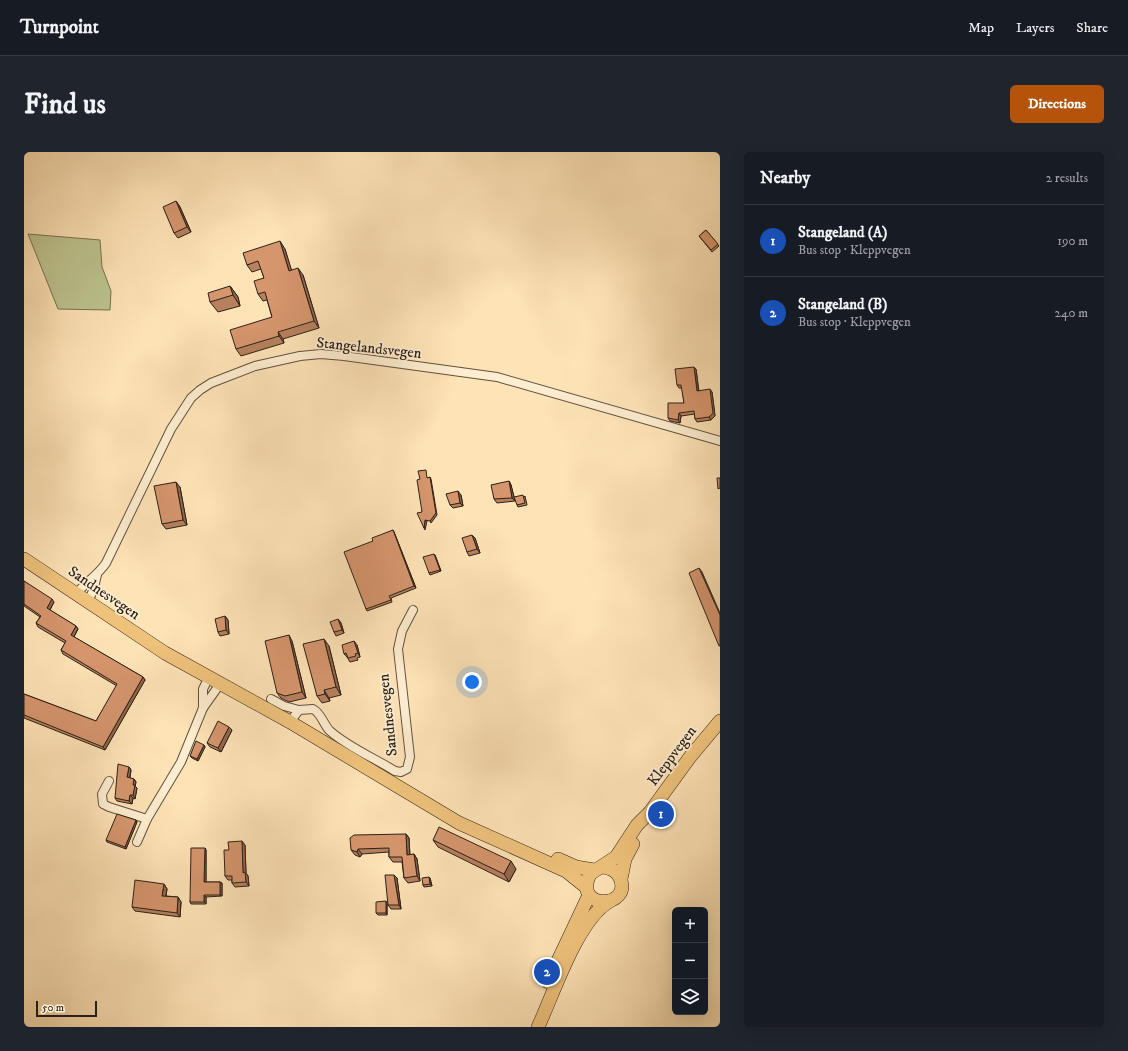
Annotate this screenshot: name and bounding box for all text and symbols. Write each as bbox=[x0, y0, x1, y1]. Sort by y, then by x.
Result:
text: Turnpoint bbox=[20, 16, 99, 39]
text: Map bbox=[968, 19, 994, 37]
text: Layers bbox=[1016, 19, 1054, 37]
text: Share bbox=[1076, 19, 1108, 37]
button: Directions bbox=[1010, 85, 1104, 123]
text: Find us bbox=[24, 87, 106, 122]
text: Nearby bbox=[760, 167, 810, 189]
text: 2 results bbox=[1046, 170, 1088, 186]
text: Stangeland (A) bbox=[798, 223, 887, 242]
text: 1 bbox=[771, 233, 775, 249]
text: 190 m bbox=[1057, 233, 1088, 249]
text: Bus stop · Kleppvegen bbox=[798, 242, 911, 258]
text: Stangeland (B) bbox=[798, 295, 887, 314]
text: 2 bbox=[770, 305, 776, 321]
text: 240 m bbox=[1055, 305, 1088, 321]
text: Bus stop · Kleppvegen bbox=[798, 314, 911, 330]
street label: Stangelandsvegen bbox=[315, 333, 423, 363]
street label: Sandnesvegen bbox=[64, 562, 144, 624]
your location bbox=[462, 672, 482, 692]
street label: Sandnesvegen bbox=[374, 673, 402, 757]
street label: Kleppvegen bbox=[643, 722, 701, 790]
pin: 1 bbox=[648, 799, 674, 829]
map controls bbox=[672, 907, 708, 1015]
button: + bbox=[672, 907, 708, 943]
button: − bbox=[672, 943, 708, 979]
pin: 2 bbox=[534, 957, 560, 987]
button: layers bbox=[672, 979, 708, 1015]
scale bar bbox=[36, 999, 97, 1018]
text: 50 m bbox=[42, 1001, 64, 1015]

